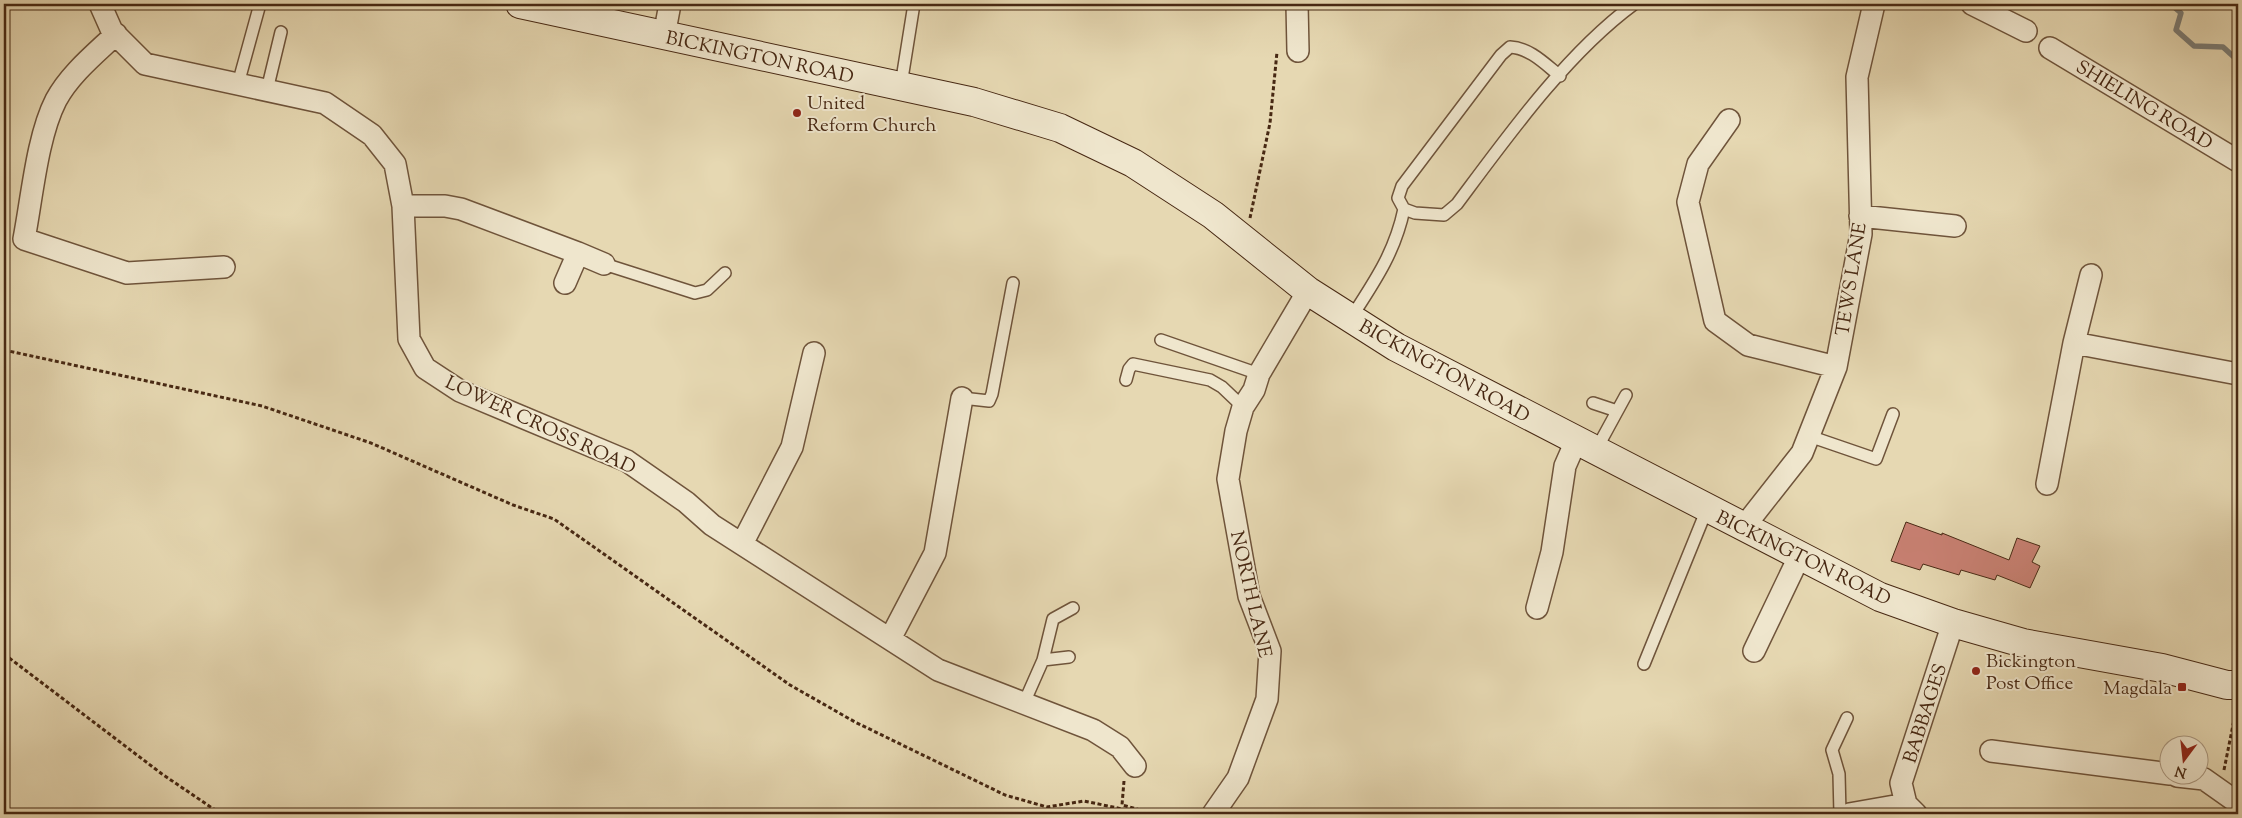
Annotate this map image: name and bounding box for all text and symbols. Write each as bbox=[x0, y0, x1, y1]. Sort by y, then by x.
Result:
street label: BICKINGTON ROAD bbox=[663, 25, 856, 92]
street label: SHIELING ROAD bbox=[2070, 55, 2217, 158]
place label: United Reform Church bbox=[807, 91, 936, 140]
marker: United Reform Church bbox=[791, 107, 803, 119]
street label: TEWS LANE bbox=[1830, 220, 1875, 338]
street label: BICKINGTON ROAD bbox=[1353, 314, 1534, 430]
street label: LOWER CROSS ROAD bbox=[440, 370, 640, 482]
street label: BICKINGTON ROAD bbox=[1711, 505, 1895, 613]
street label: NORTH LANE bbox=[1222, 529, 1277, 661]
place label: Bickington Post Office bbox=[1986, 649, 2076, 698]
street label: BABBAGES bbox=[1898, 661, 1955, 767]
marker: Bickington Post Office bbox=[1970, 665, 1982, 677]
place label: Magdala bbox=[2103, 676, 2172, 703]
marker: Magdala bbox=[2176, 681, 2188, 693]
north arrow bbox=[2160, 736, 2210, 786]
text: N bbox=[2173, 760, 2189, 782]

